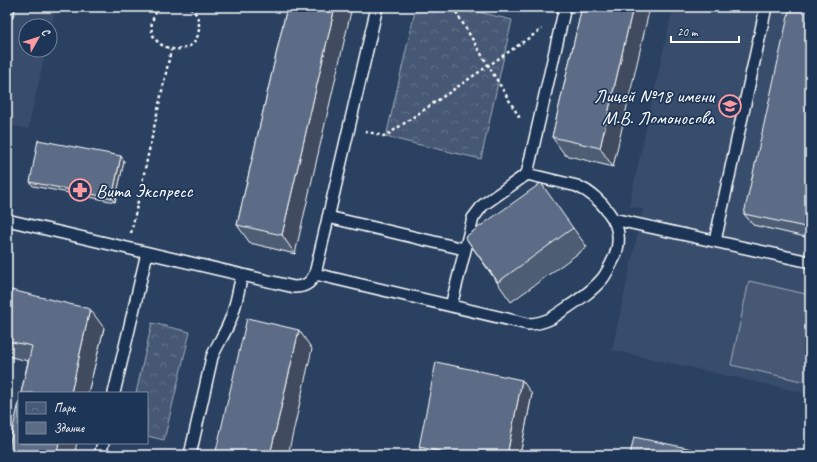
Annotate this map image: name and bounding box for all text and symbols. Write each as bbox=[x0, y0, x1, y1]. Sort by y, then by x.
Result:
north arrow bbox=[18, 18, 58, 58]
scale bar bbox=[671, 18, 739, 44]
text: 20 m bbox=[677, 24, 699, 40]
text: С bbox=[39, 25, 54, 39]
place label: Лицей №18 имени М.В. Ломоносова bbox=[594, 84, 716, 130]
school or university icon: Лицей №18 имени М.В. Ломоносова bbox=[717, 93, 743, 119]
pharmacy icon: Вита Экспресс bbox=[67, 177, 93, 203]
place label: Вита Экспресс bbox=[96, 179, 194, 203]
legend bbox=[18, 392, 148, 444]
text: Парк bbox=[54, 400, 77, 416]
text: Здание bbox=[54, 420, 85, 436]

